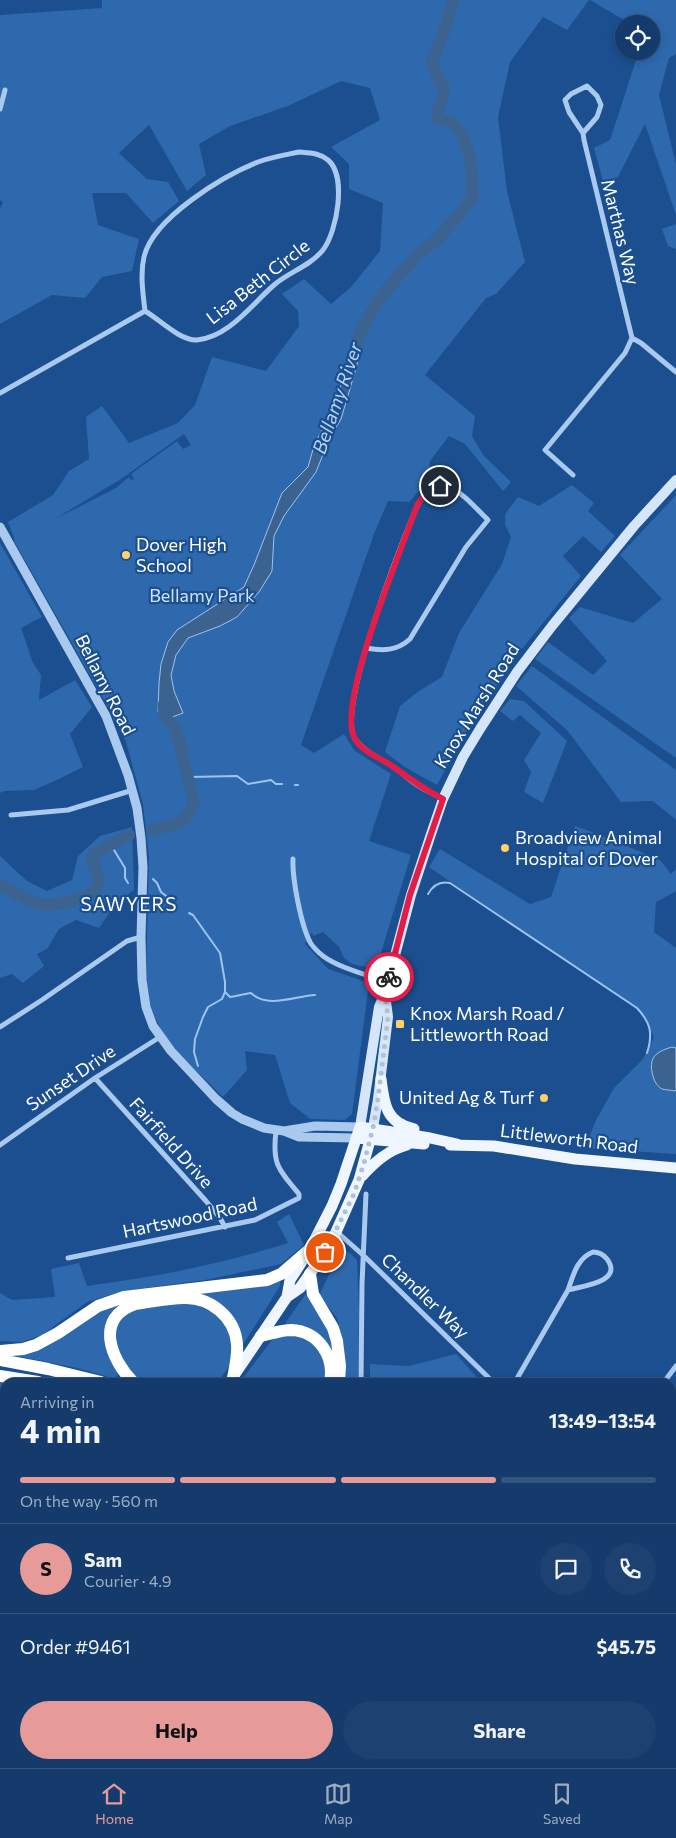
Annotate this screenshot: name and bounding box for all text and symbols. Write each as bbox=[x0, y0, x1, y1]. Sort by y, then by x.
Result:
map controls bbox=[615, 15, 660, 60]
button: locate bbox=[615, 15, 660, 60]
street label: Marthas Way bbox=[597, 177, 645, 287]
street label: Lisa Beth Circle bbox=[201, 234, 313, 328]
water label: Bellamy River bbox=[307, 338, 367, 457]
pin bbox=[419, 465, 461, 507]
icon: home bbox=[426, 472, 454, 500]
place label: Dover High School bbox=[136, 533, 227, 576]
marker: Dover High School bbox=[120, 549, 132, 561]
park label: Bellamy Park bbox=[149, 584, 255, 606]
street label: Bellamy Road bbox=[71, 631, 141, 739]
street label: Knox Marsh Road bbox=[429, 639, 523, 772]
place label: Broadview Animal Hospital of Dover bbox=[515, 826, 662, 869]
marker: Broadview Animal Hospital of Dover bbox=[499, 842, 511, 854]
district label: SAWYERS bbox=[81, 892, 177, 915]
courier bbox=[364, 952, 414, 1002]
icon: bike bbox=[375, 963, 403, 991]
place label: Knox Marsh Road / Littleworth Road bbox=[410, 1002, 565, 1045]
marker: Knox Marsh Road / Littleworth Road bbox=[394, 1018, 406, 1030]
street label: Sunset Drive bbox=[22, 1039, 119, 1115]
place label: United Ag & Turf bbox=[399, 1086, 535, 1108]
street label: Fairfield Drive bbox=[125, 1092, 218, 1192]
marker: United Ag & Turf bbox=[538, 1092, 550, 1104]
street label: Littleworth Road bbox=[499, 1119, 639, 1157]
street label: Hartswood Road bbox=[121, 1192, 259, 1242]
pin bbox=[304, 1231, 346, 1273]
icon: bag bbox=[311, 1238, 339, 1266]
street label: Chandler Way bbox=[377, 1248, 474, 1343]
text: Arriving in bbox=[20, 1392, 94, 1411]
text: 13:49–13:54 bbox=[549, 1409, 656, 1432]
text: 4 min bbox=[20, 1410, 101, 1450]
text: On the way · 560 m bbox=[20, 1491, 158, 1510]
button: chat bbox=[540, 1543, 592, 1595]
button: phone bbox=[604, 1543, 656, 1595]
text: Sam bbox=[84, 1548, 122, 1571]
text: S bbox=[40, 1557, 52, 1580]
text: Courier · 4.9 bbox=[84, 1571, 171, 1590]
text: Order #9461 bbox=[20, 1635, 131, 1658]
text: $45.75 bbox=[596, 1635, 656, 1658]
button: Help bbox=[20, 1701, 333, 1759]
button: Share bbox=[343, 1701, 656, 1759]
tab: Home bbox=[95, 1780, 134, 1827]
tab: Map bbox=[324, 1780, 353, 1827]
tab: Saved bbox=[543, 1780, 581, 1827]

